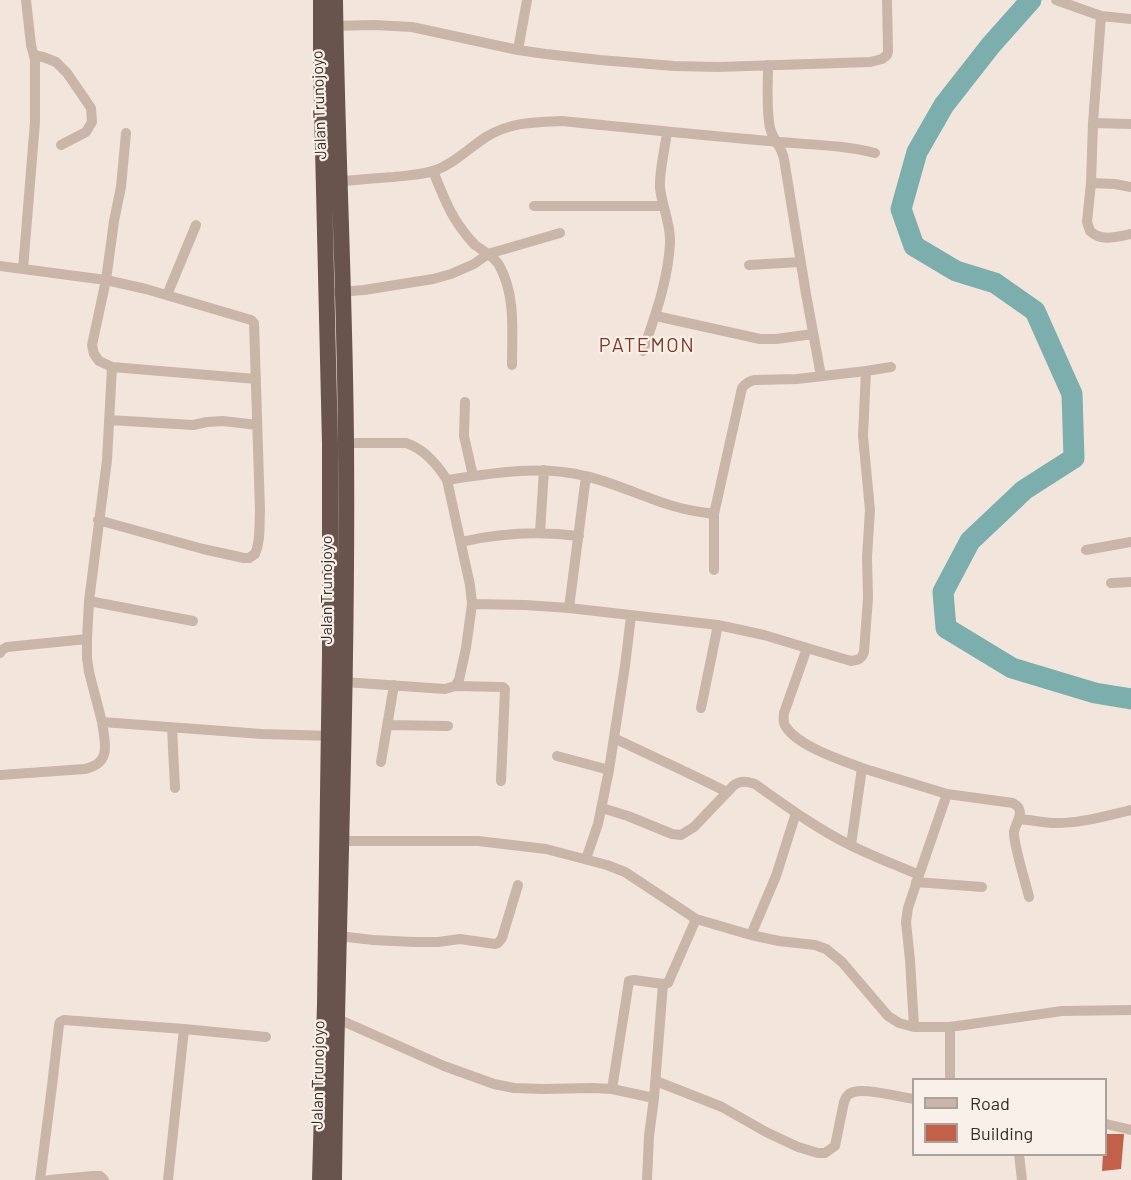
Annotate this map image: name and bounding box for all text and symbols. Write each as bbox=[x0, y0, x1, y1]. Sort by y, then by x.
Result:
street label: Jalan Trunojoyo bbox=[308, 50, 330, 160]
district label: PATEMON bbox=[599, 333, 695, 357]
street label: Jalan Trunojoyo bbox=[317, 535, 337, 645]
street label: Jalan Trunojoyo bbox=[307, 1020, 329, 1130]
legend bbox=[912, 1078, 1107, 1156]
text: Road bbox=[970, 1092, 1010, 1114]
text: Building bbox=[970, 1122, 1033, 1144]

